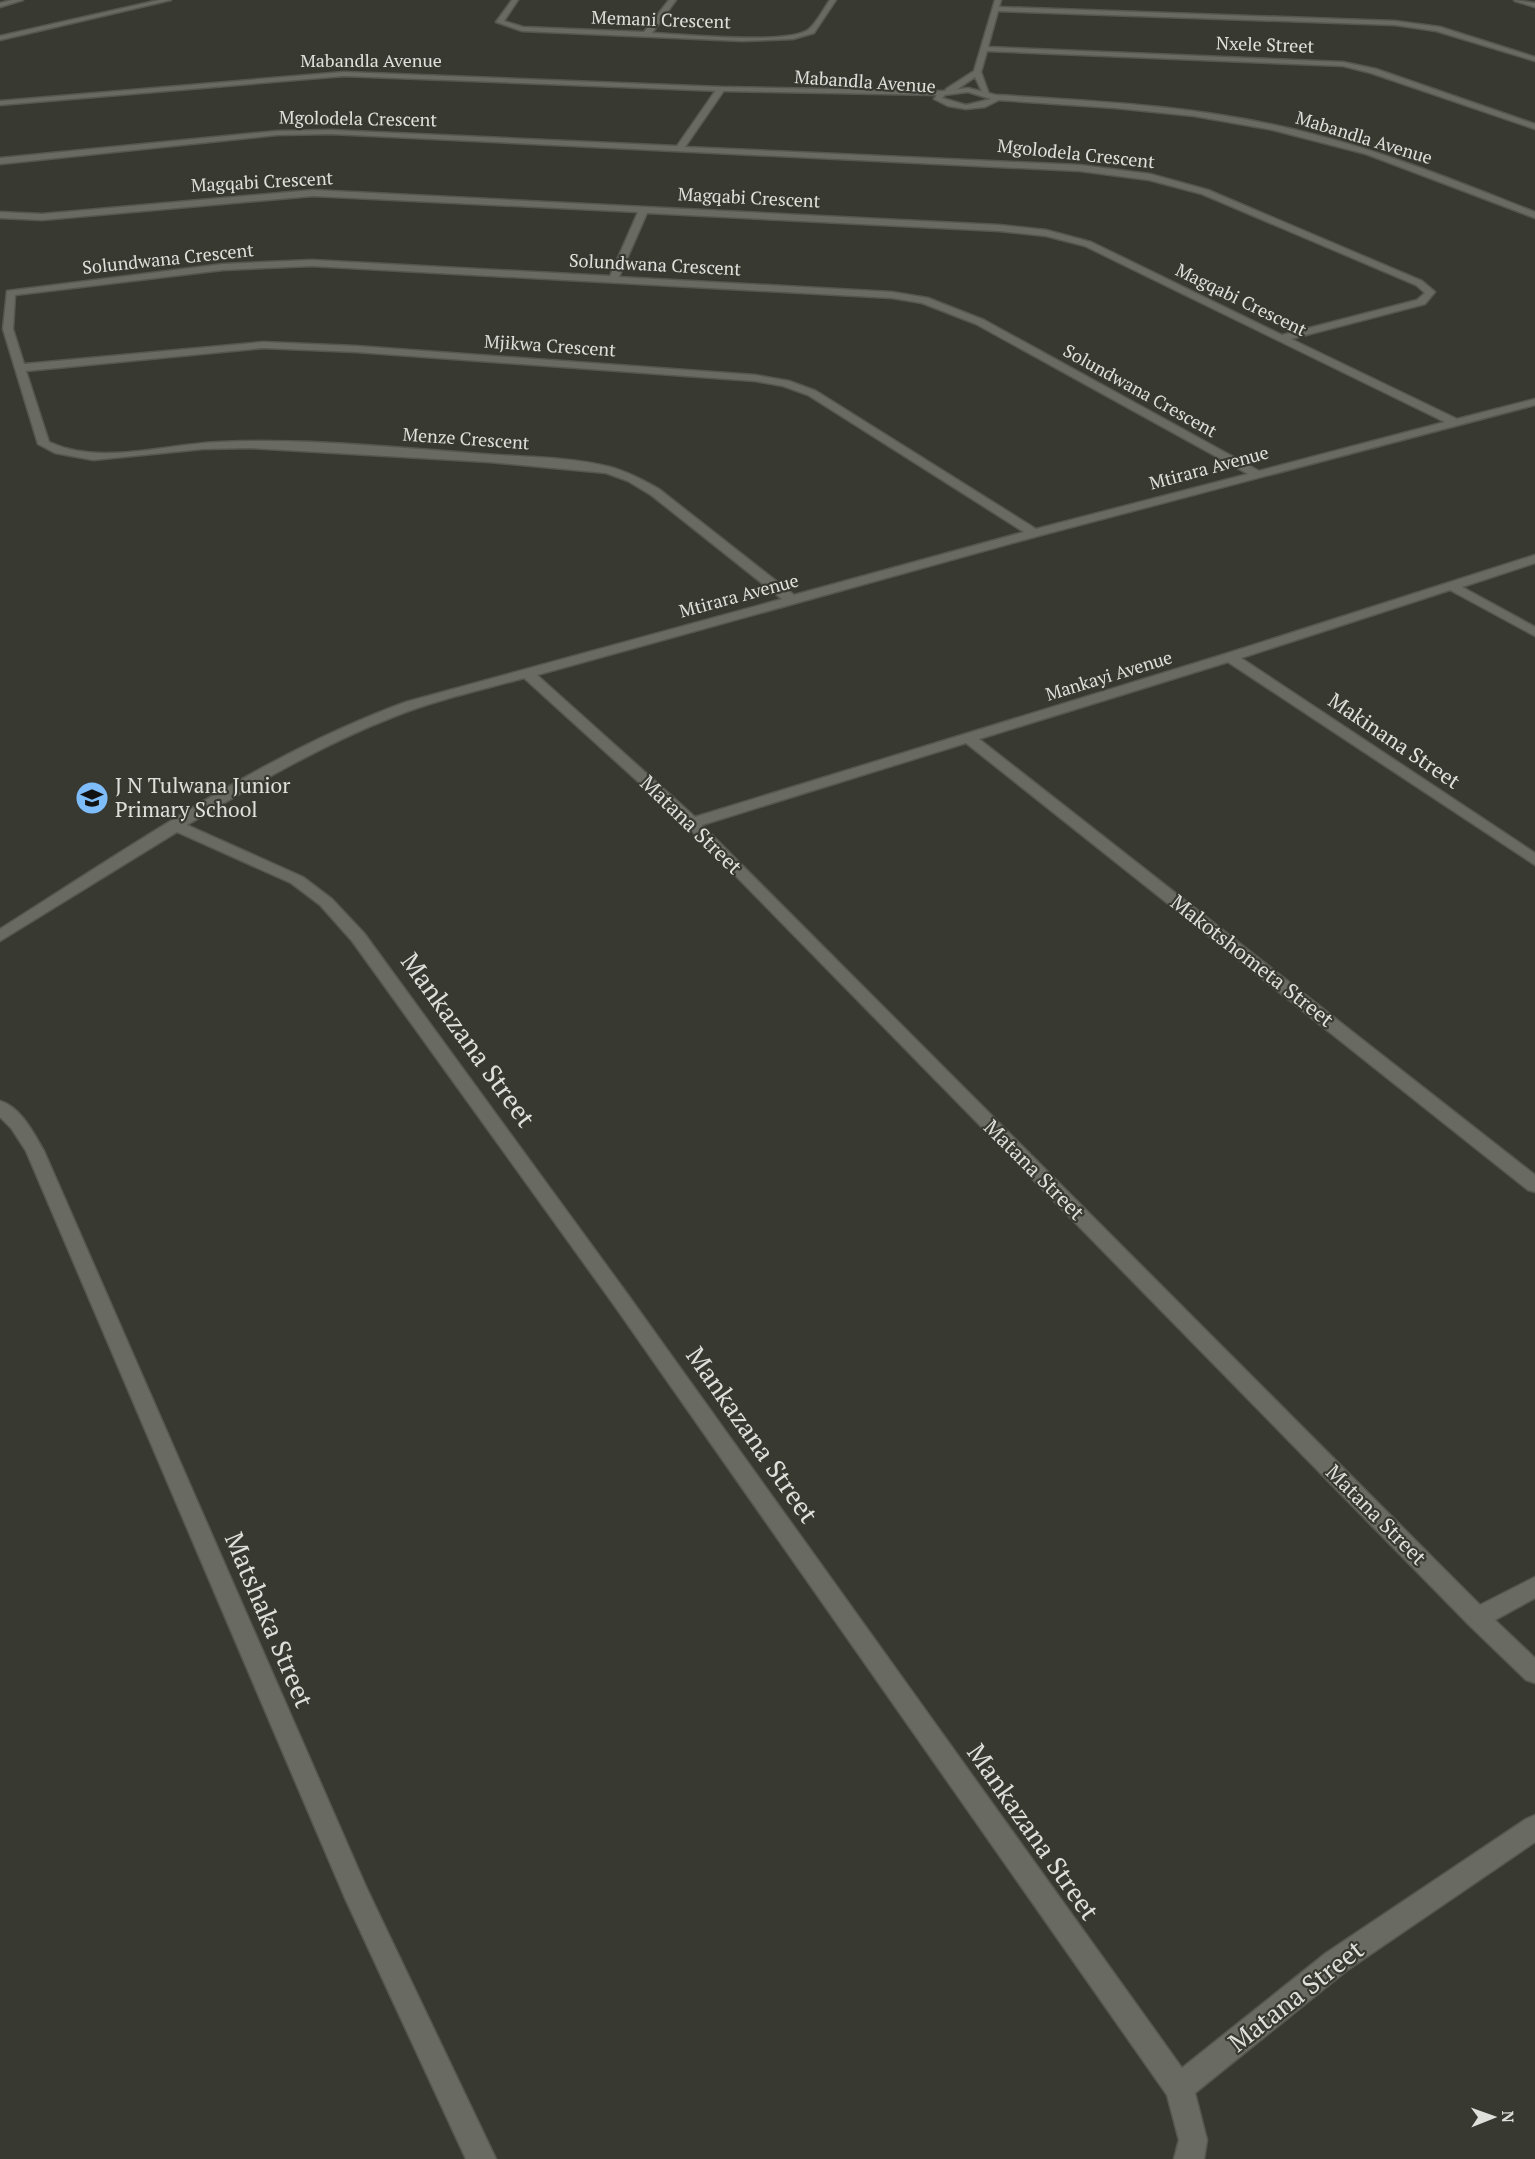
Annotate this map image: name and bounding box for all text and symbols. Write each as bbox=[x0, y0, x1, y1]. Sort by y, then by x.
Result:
street label: Memani Crescent bbox=[591, 5, 732, 33]
street label: Nxele Street bbox=[1216, 30, 1315, 58]
street label: Mabandla Avenue bbox=[300, 48, 442, 72]
street label: Mabandla Avenue bbox=[794, 64, 937, 98]
street label: Mgolodela Crescent bbox=[279, 105, 438, 131]
street label: Mabandla Avenue bbox=[1293, 105, 1436, 169]
street label: Mgolodela Crescent bbox=[996, 133, 1156, 173]
street label: Magqabi Crescent bbox=[190, 165, 334, 197]
street label: Magqabi Crescent bbox=[677, 181, 821, 213]
street label: Solundwana Crescent bbox=[81, 237, 255, 279]
street label: Solundwana Crescent bbox=[568, 248, 742, 281]
street label: Magqabi Crescent bbox=[1172, 257, 1311, 341]
street label: Mjikwa Crescent bbox=[483, 328, 617, 362]
street label: Solundwana Crescent bbox=[1059, 338, 1222, 443]
street label: Menze Crescent bbox=[402, 422, 531, 454]
street label: Mtirara Avenue bbox=[1146, 440, 1271, 495]
street label: Mtirara Avenue bbox=[676, 568, 801, 623]
street label: Mankayi Avenue bbox=[1042, 644, 1175, 706]
street label: Makinana Street bbox=[1323, 686, 1466, 795]
street label: Matana Street bbox=[635, 769, 749, 880]
place label: J N Tulwana Junior Primary School bbox=[115, 771, 290, 823]
school or university icon: J N Tulwana Junior Primary School bbox=[74, 780, 110, 816]
street label: Makotshometa Street bbox=[1165, 888, 1340, 1033]
street label: Mankazana Street bbox=[394, 945, 544, 1134]
street label: Matana Street bbox=[978, 1113, 1091, 1226]
street label: Mankazana Street bbox=[679, 1340, 827, 1530]
street label: Matana Street bbox=[1320, 1458, 1433, 1571]
street label: Matshaka Street bbox=[218, 1527, 322, 1713]
street label: Mankazana Street bbox=[960, 1737, 1108, 1927]
street label: Matana Street bbox=[1221, 1932, 1370, 2059]
north arrow bbox=[1463, 2087, 1523, 2147]
text: N bbox=[1497, 2110, 1519, 2123]

